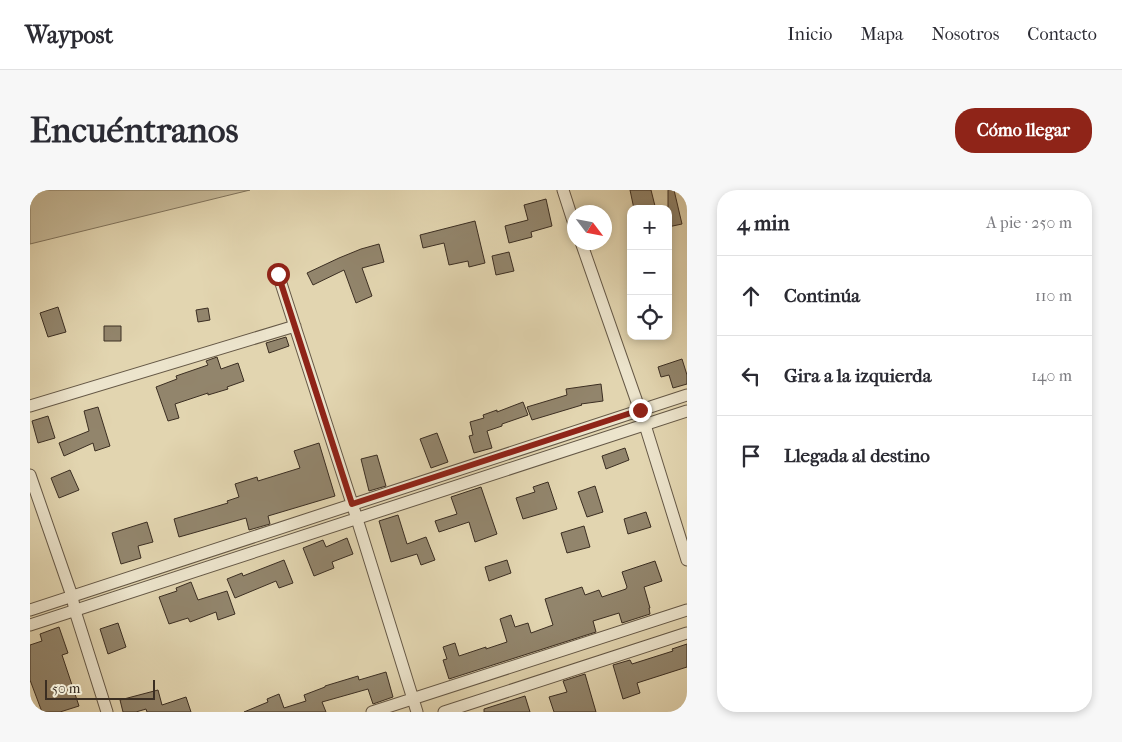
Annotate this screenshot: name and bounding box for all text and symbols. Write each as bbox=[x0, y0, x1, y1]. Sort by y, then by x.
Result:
text: Waypost bbox=[25, 21, 113, 49]
text: Inicio bbox=[788, 24, 833, 45]
text: Mapa bbox=[861, 24, 903, 45]
text: Nosotros bbox=[931, 24, 999, 45]
text: Contacto bbox=[1027, 24, 1097, 45]
button: Cómo llegar bbox=[955, 108, 1092, 153]
text: Encuéntranos bbox=[30, 110, 238, 151]
north arrow bbox=[567, 205, 612, 250]
map controls bbox=[627, 205, 672, 340]
button: + bbox=[627, 205, 672, 250]
text: 4 min bbox=[737, 211, 790, 235]
text: A pie · 250 m bbox=[986, 213, 1072, 232]
button: − bbox=[627, 250, 672, 295]
route start bbox=[267, 263, 290, 286]
icon: ahead bbox=[737, 282, 765, 310]
text: Continúa bbox=[784, 285, 860, 307]
text: 110 m bbox=[1035, 286, 1072, 305]
button: locate bbox=[627, 295, 672, 340]
icon: left bbox=[737, 362, 765, 390]
text: Gira a la izquierda bbox=[784, 365, 931, 387]
text: 140 m bbox=[1031, 366, 1072, 385]
route end bbox=[629, 399, 652, 422]
icon: arrive bbox=[737, 442, 765, 470]
text: Llegada al destino bbox=[784, 445, 930, 467]
scale bar bbox=[45, 677, 155, 700]
text: 50 m bbox=[52, 680, 80, 697]

